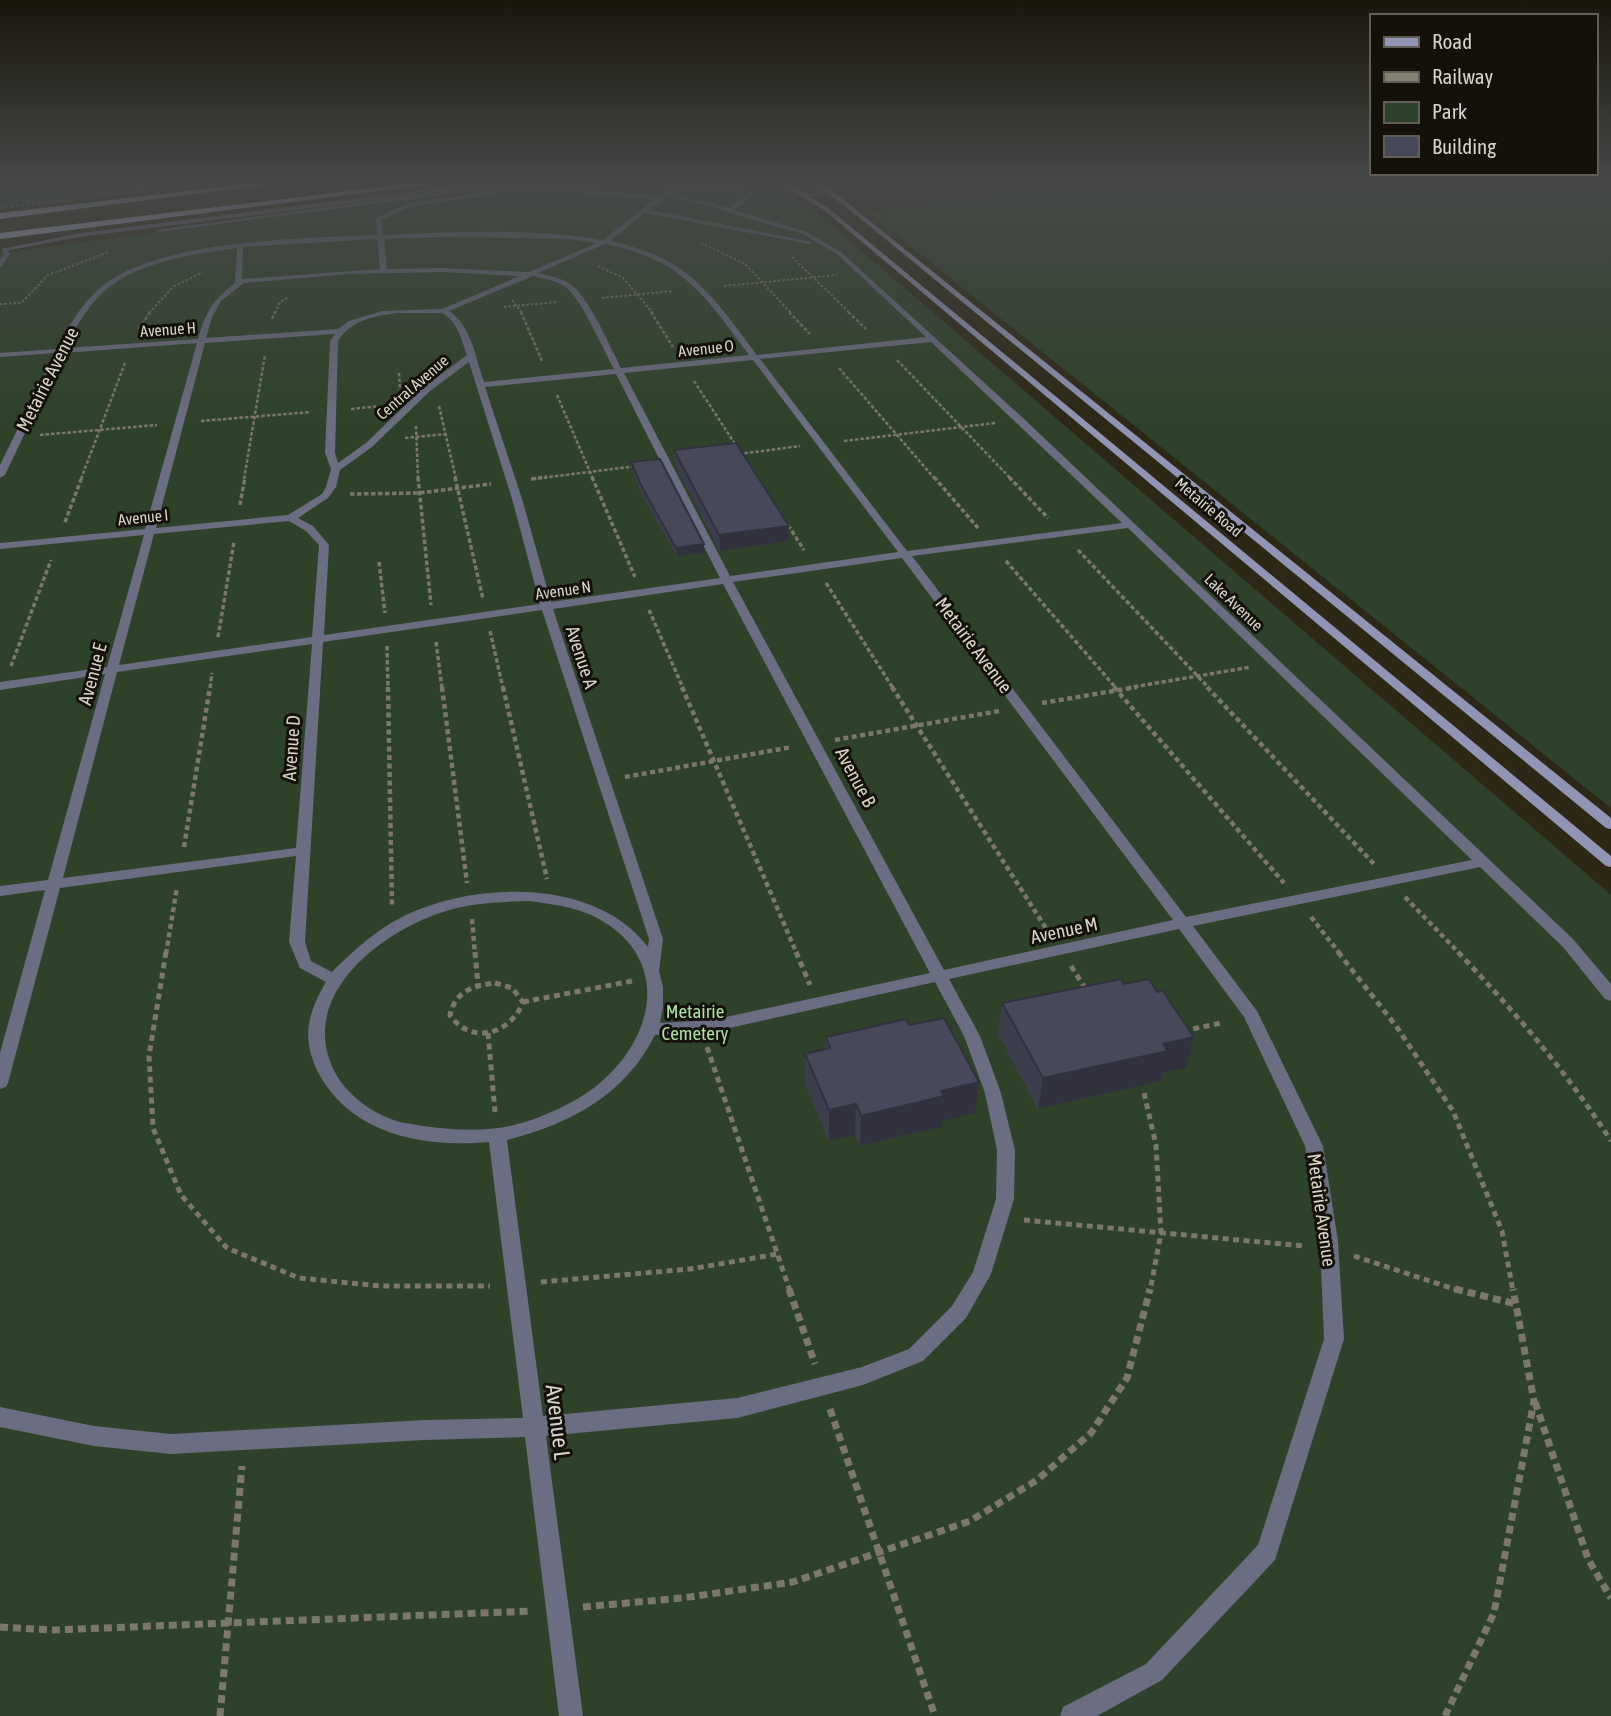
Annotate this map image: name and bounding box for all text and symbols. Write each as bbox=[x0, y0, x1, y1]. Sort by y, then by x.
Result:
legend bbox=[1370, 14, 1597, 175]
text: Road bbox=[1432, 29, 1472, 53]
text: Railway bbox=[1432, 64, 1494, 88]
text: Park bbox=[1432, 99, 1467, 123]
text: Building bbox=[1432, 134, 1496, 158]
street label: Avenue H bbox=[140, 318, 196, 340]
street label: Metairie Avenue bbox=[11, 323, 83, 435]
street label: Avenue O bbox=[677, 336, 735, 360]
street label: Central Avenue bbox=[372, 351, 452, 423]
street label: Metairie Road bbox=[1172, 474, 1246, 540]
street label: Avenue I bbox=[117, 505, 169, 529]
street label: Lake Avenue bbox=[1201, 570, 1267, 634]
street label: Avenue N bbox=[534, 577, 592, 603]
street label: Metairie Avenue bbox=[931, 593, 1017, 697]
street label: Avenue A bbox=[562, 623, 603, 692]
street label: Avenue E bbox=[73, 641, 111, 707]
street label: Avenue D bbox=[278, 714, 304, 782]
street label: Avenue B bbox=[831, 743, 881, 811]
street label: Avenue M bbox=[1028, 912, 1100, 948]
park label: Metairie Cemetery bbox=[662, 1000, 729, 1044]
street label: Metairie Avenue bbox=[1303, 1152, 1341, 1268]
street label: Avenue L bbox=[540, 1383, 576, 1461]

